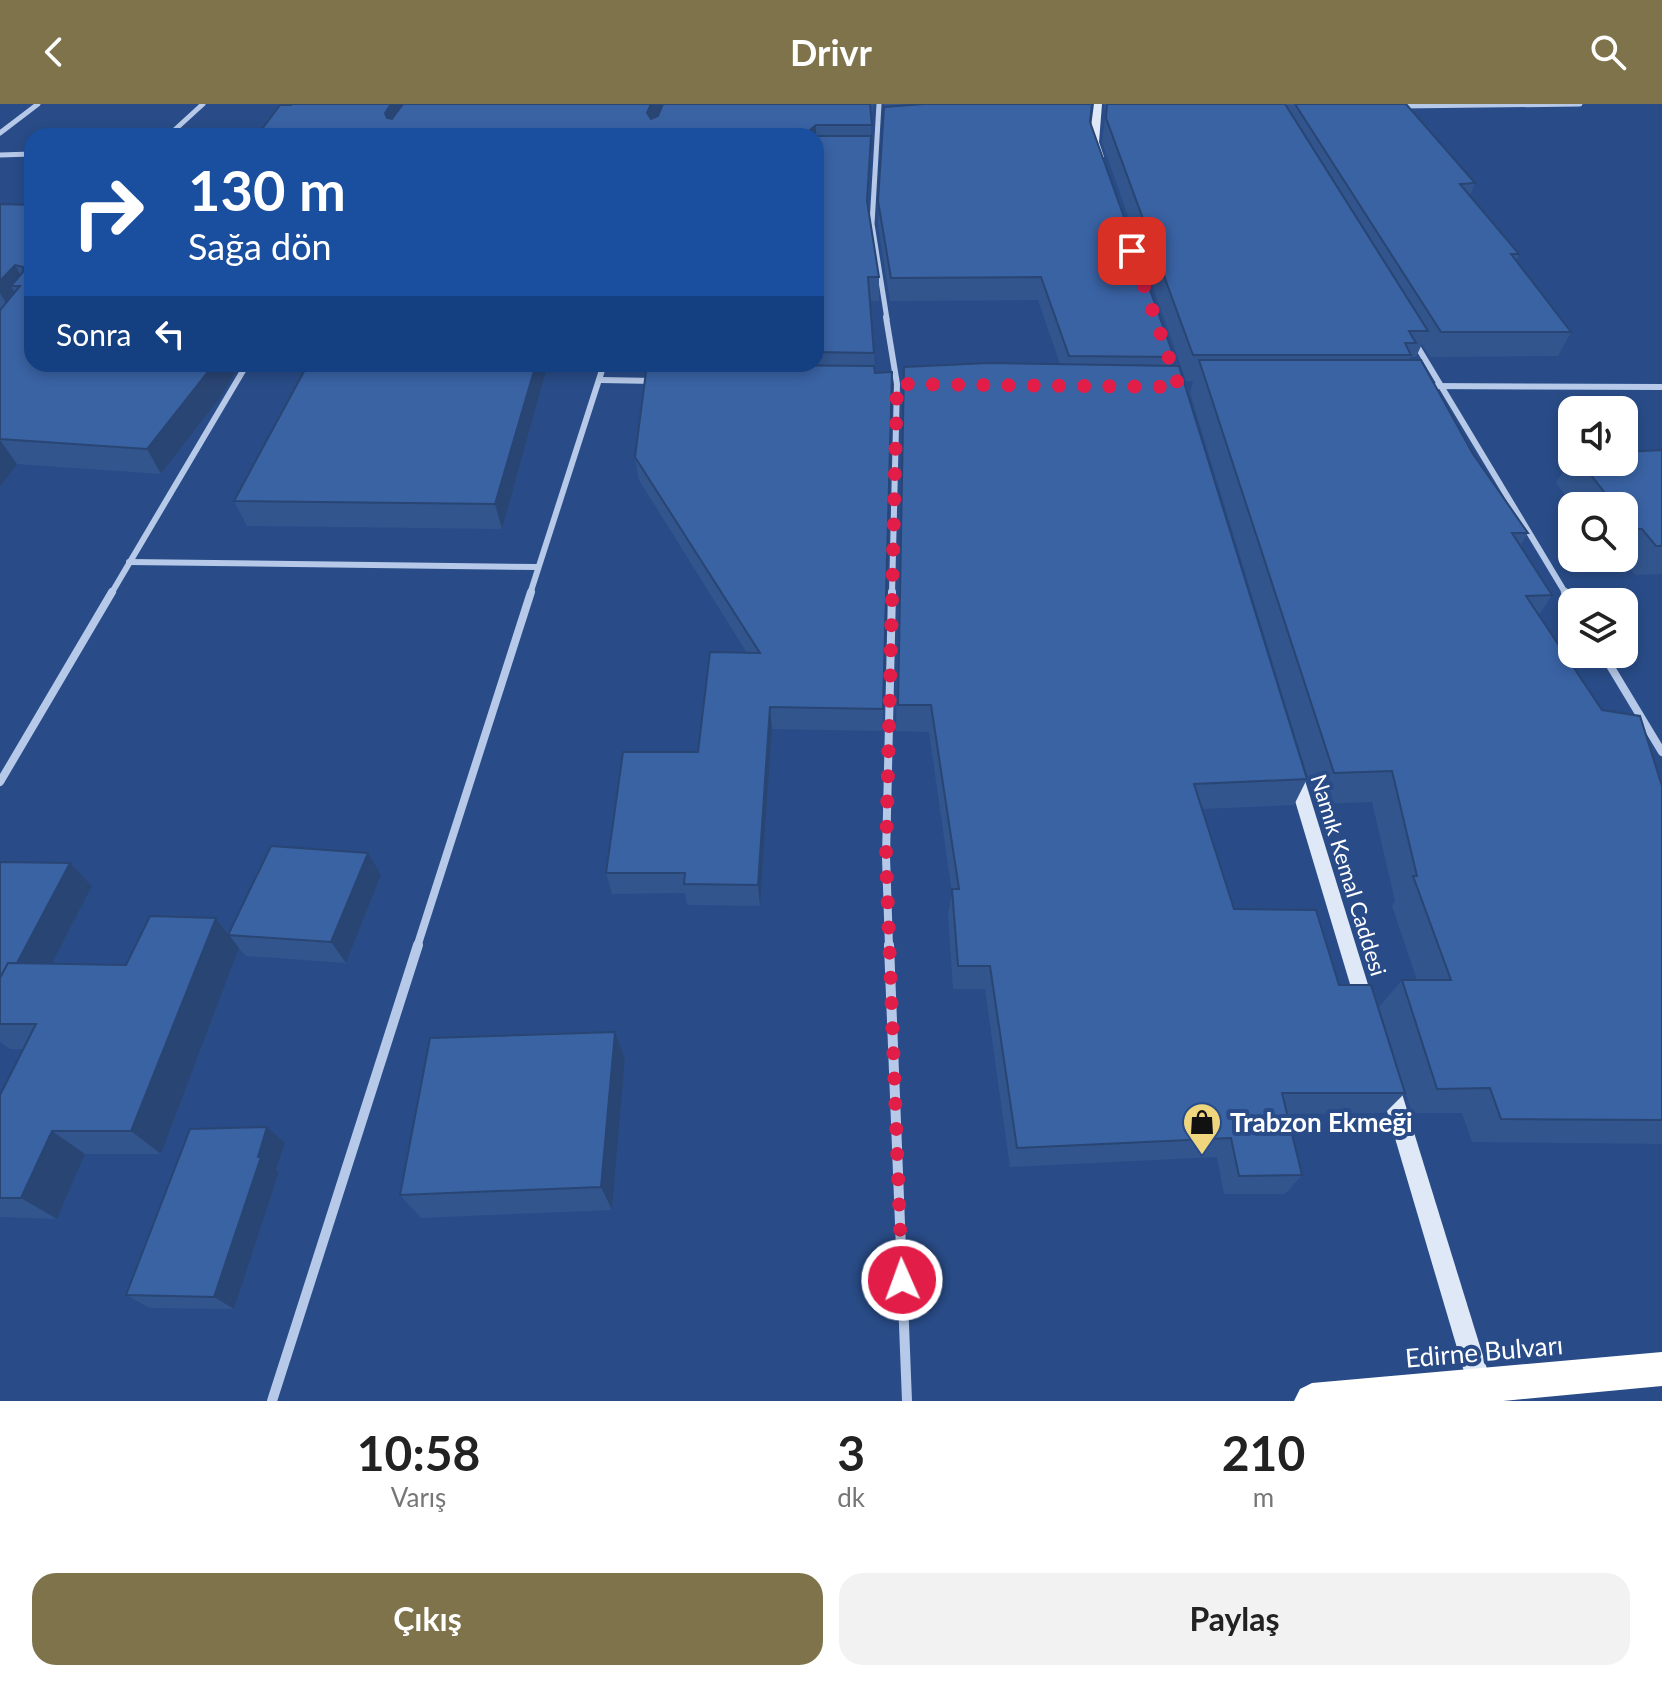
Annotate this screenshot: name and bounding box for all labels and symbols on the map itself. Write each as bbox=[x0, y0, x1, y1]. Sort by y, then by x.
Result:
pin bbox=[1098, 217, 1166, 285]
street label: Namık Kemal Caddesi bbox=[1305, 771, 1393, 979]
shop icon: Trabzon Ekmeği bbox=[1181, 1101, 1223, 1156]
place label: Trabzon Ekmeği bbox=[1230, 1106, 1413, 1138]
position arrow bbox=[860, 1238, 944, 1322]
street label: Edirne Bulvarı bbox=[1404, 1328, 1564, 1374]

